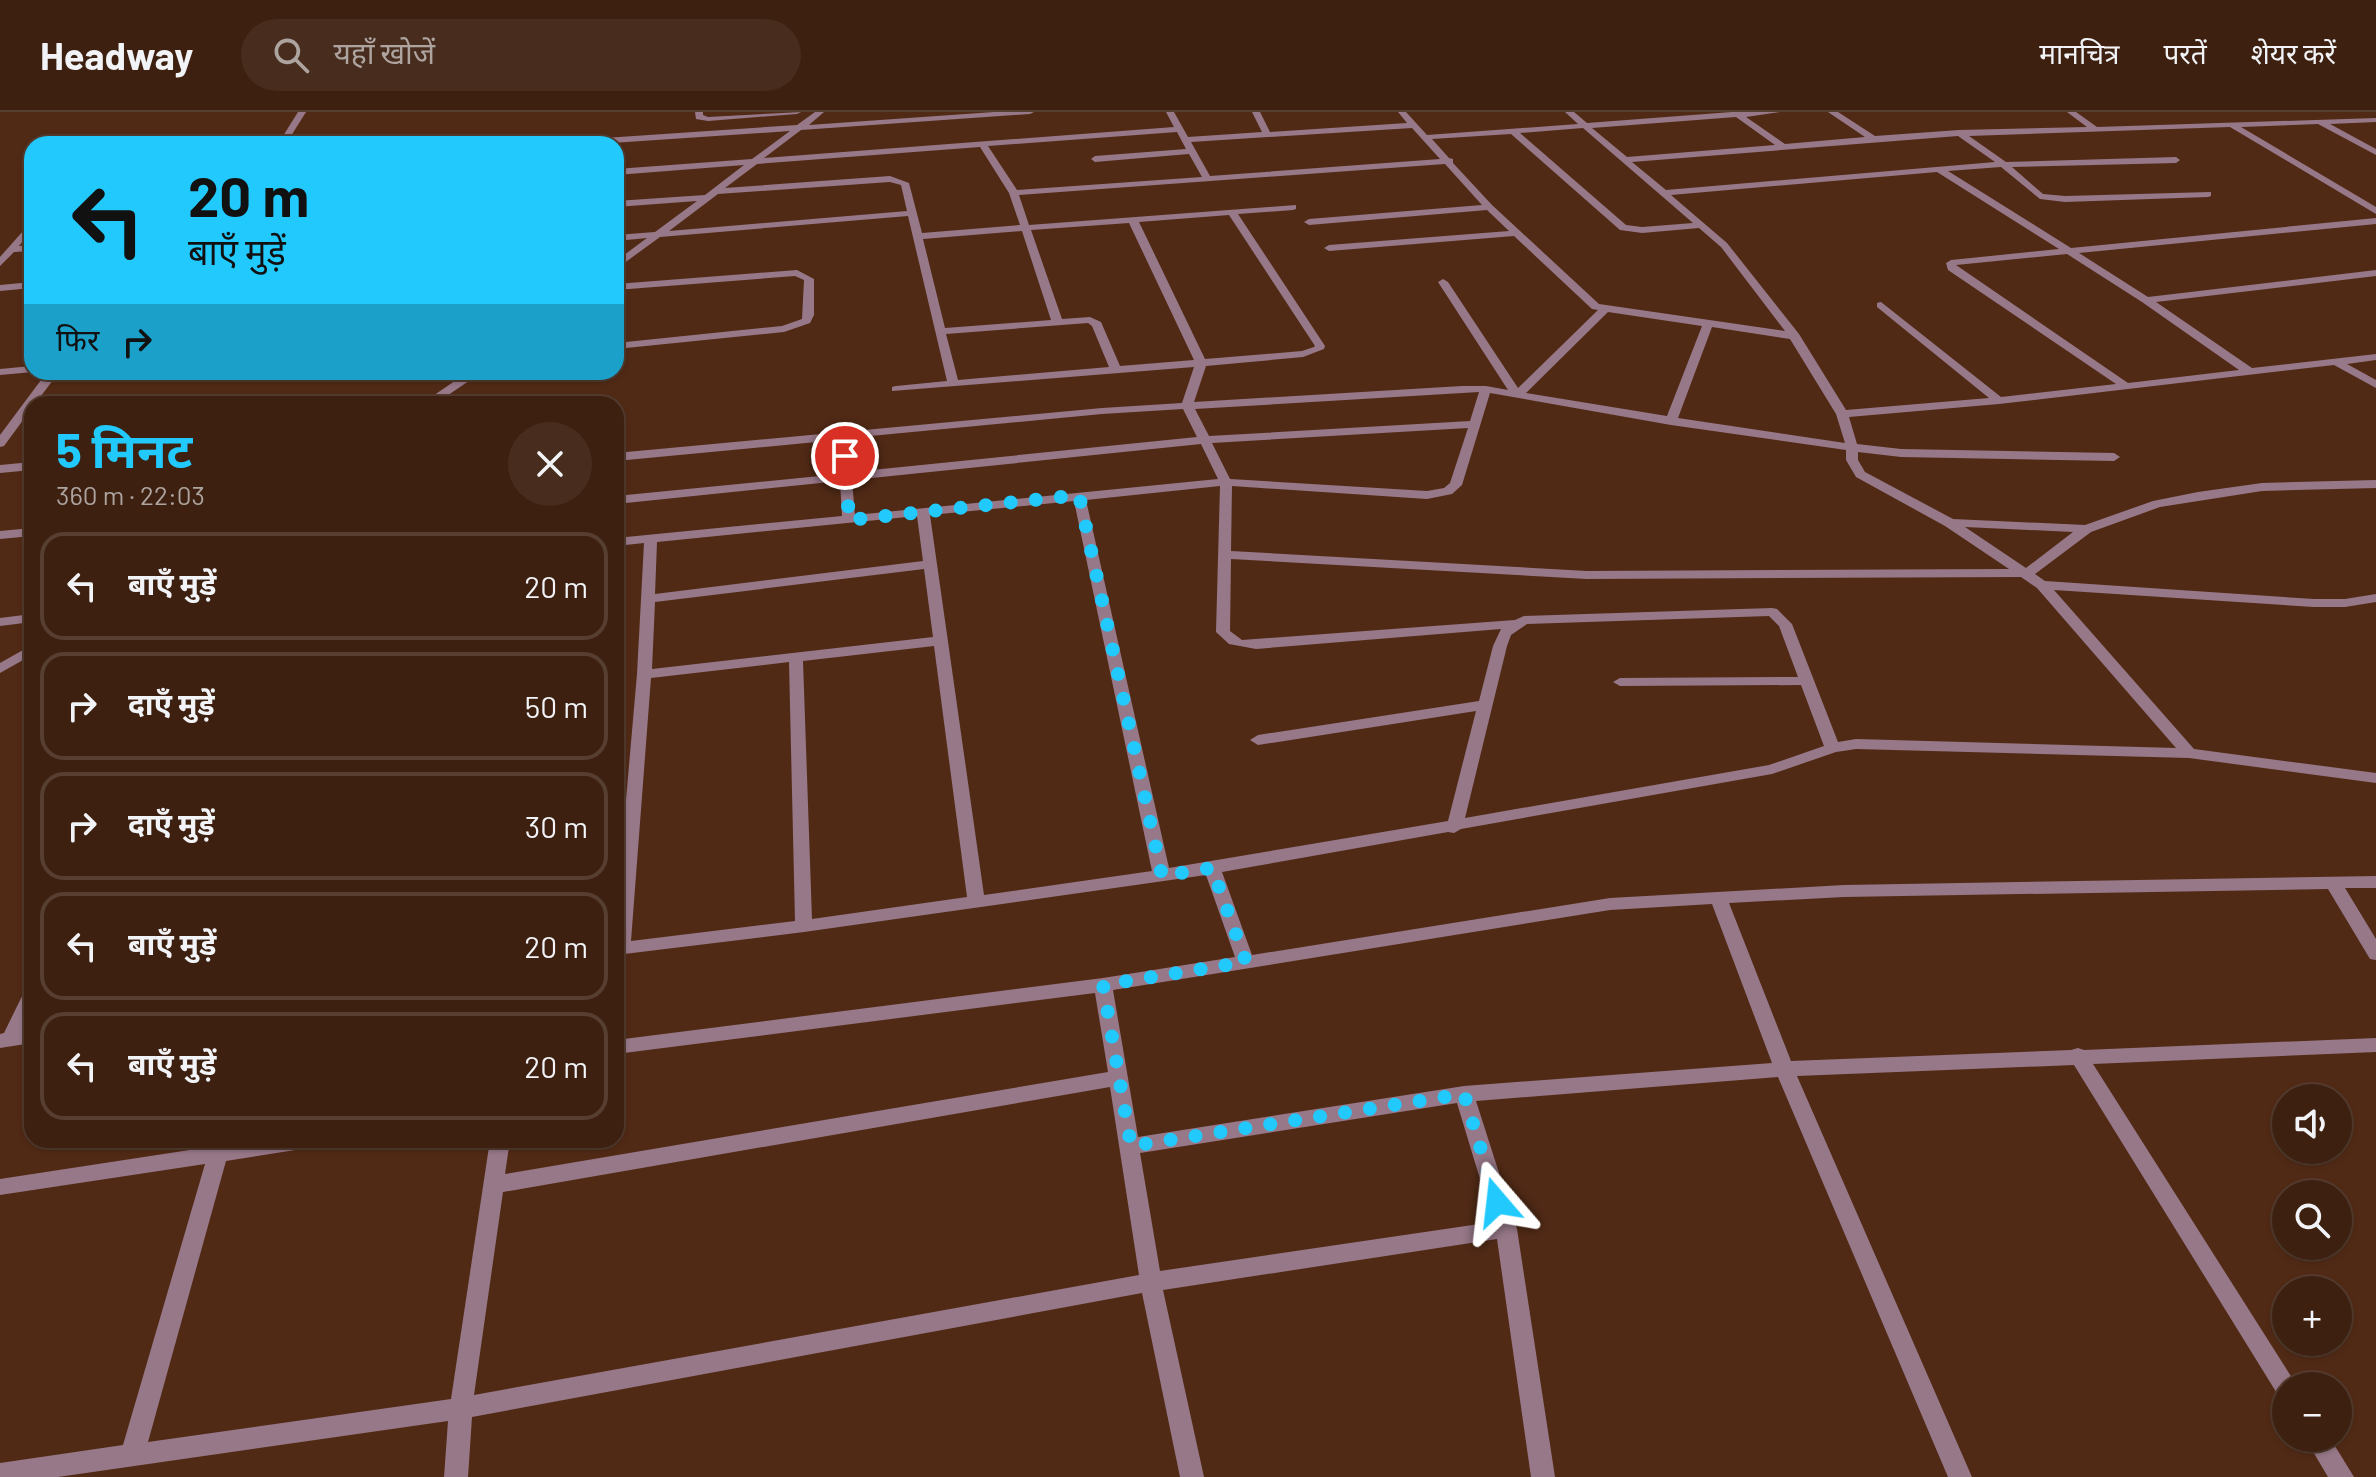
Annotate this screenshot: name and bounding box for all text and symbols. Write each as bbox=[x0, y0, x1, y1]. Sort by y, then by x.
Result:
search box bbox=[241, 19, 801, 91]
text: Headway bbox=[40, 32, 193, 78]
icon: search bbox=[269, 33, 313, 77]
text: यहाँ खोजें bbox=[333, 34, 435, 70]
text: मानचित्र bbox=[2039, 36, 2119, 70]
text: परतें bbox=[2163, 36, 2207, 70]
text: शेयर करें bbox=[2251, 36, 2336, 70]
text: 20 m bbox=[188, 161, 309, 228]
icon: left bbox=[56, 168, 160, 272]
text: बाएँ मुड़ें bbox=[188, 229, 286, 272]
icon: right bbox=[115, 320, 159, 364]
text: फिर bbox=[56, 321, 99, 357]
text: 5 मिनट bbox=[56, 420, 192, 478]
button: close bbox=[508, 422, 592, 506]
pin bbox=[811, 422, 879, 490]
icon: arrive bbox=[823, 434, 867, 478]
text: 360 m · 22:03 bbox=[56, 479, 205, 510]
icon: left bbox=[60, 564, 104, 608]
text: बाएँ मुड़ें bbox=[128, 565, 216, 601]
text: 20 m bbox=[524, 568, 588, 604]
icon: right bbox=[60, 684, 104, 728]
text: दाएँ मुड़ें bbox=[128, 685, 215, 721]
text: 50 m bbox=[525, 688, 588, 724]
icon: right bbox=[60, 804, 104, 848]
text: दाएँ मुड़ें bbox=[128, 805, 215, 841]
text: 30 m bbox=[525, 808, 588, 844]
icon: left bbox=[60, 924, 104, 968]
text: बाएँ मुड़ें bbox=[128, 925, 216, 961]
text: 20 m bbox=[524, 928, 588, 964]
icon: left bbox=[60, 1044, 104, 1088]
text: बाएँ मुड़ें bbox=[128, 1045, 216, 1081]
text: 20 m bbox=[524, 1048, 588, 1084]
map controls bbox=[2272, 1084, 2352, 1452]
button: sound bbox=[2272, 1084, 2352, 1164]
position arrow bbox=[1455, 1160, 1539, 1244]
button: search bbox=[2272, 1180, 2352, 1260]
button: + bbox=[2272, 1276, 2352, 1356]
button: − bbox=[2272, 1372, 2352, 1452]

